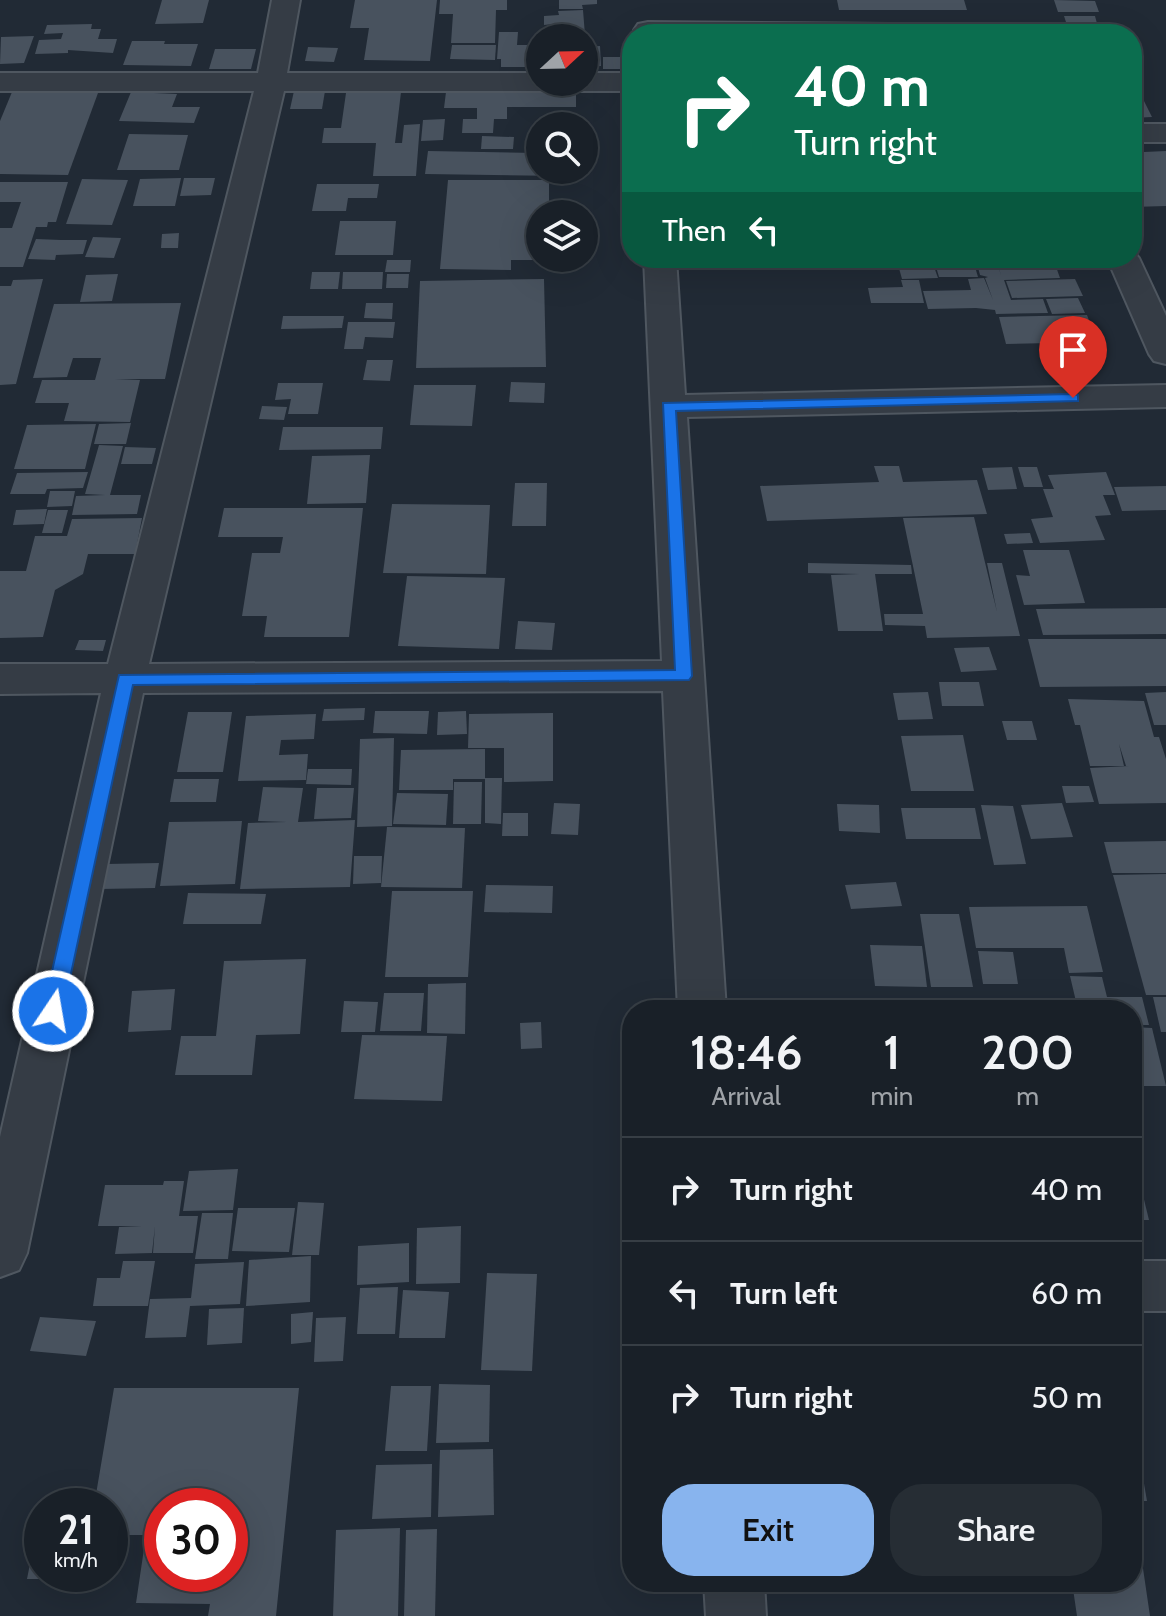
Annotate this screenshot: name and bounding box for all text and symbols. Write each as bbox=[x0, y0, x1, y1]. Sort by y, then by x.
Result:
north arrow bbox=[526, 24, 598, 96]
map controls bbox=[526, 24, 598, 272]
text: 40 m bbox=[794, 52, 930, 120]
icon: right bbox=[662, 56, 766, 160]
button: search bbox=[526, 112, 598, 184]
text: Turn right bbox=[794, 120, 937, 164]
button: layers bbox=[526, 200, 598, 272]
icon: left bbox=[742, 208, 786, 252]
text: Then bbox=[662, 212, 726, 249]
pin bbox=[1039, 316, 1107, 398]
icon: arrive bbox=[1051, 328, 1095, 372]
position arrow bbox=[11, 969, 95, 1053]
text: 18:46 bbox=[690, 1023, 802, 1081]
text: 1 bbox=[883, 1023, 900, 1081]
text: 200 bbox=[981, 1023, 1074, 1081]
text: Arrival bbox=[712, 1080, 781, 1112]
text: min bbox=[870, 1080, 913, 1112]
text: m bbox=[1016, 1080, 1039, 1112]
icon: right bbox=[662, 1167, 706, 1211]
text: Turn right bbox=[730, 1171, 853, 1208]
text: 40 m bbox=[1031, 1171, 1102, 1208]
icon: left bbox=[662, 1271, 706, 1315]
text: Turn left bbox=[730, 1275, 838, 1312]
text: 60 m bbox=[1031, 1275, 1102, 1312]
icon: right bbox=[662, 1375, 706, 1419]
text: Turn right bbox=[730, 1379, 853, 1416]
text: 50 m bbox=[1032, 1379, 1102, 1416]
button: Exit bbox=[662, 1484, 874, 1576]
button: Share bbox=[890, 1484, 1102, 1576]
speed limit sign: 30 bbox=[144, 1488, 248, 1592]
text: 21 bbox=[58, 1505, 94, 1554]
text: km/h bbox=[54, 1548, 98, 1572]

